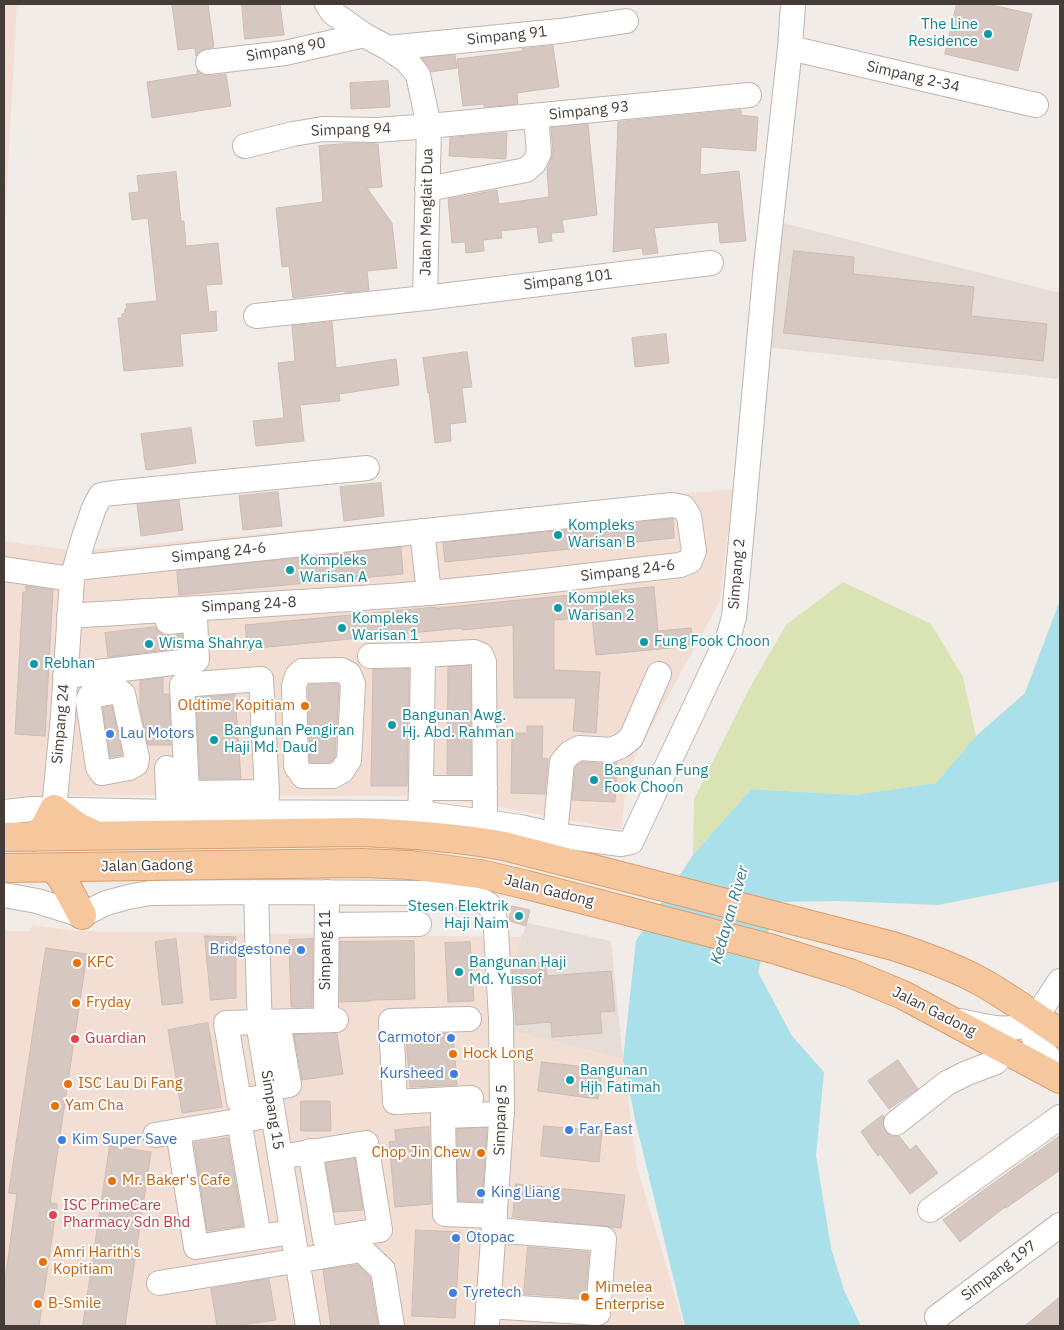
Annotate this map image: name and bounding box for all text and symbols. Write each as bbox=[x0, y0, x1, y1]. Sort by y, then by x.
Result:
place label: The Line Residence bbox=[908, 16, 978, 51]
street label: Simpang 91 bbox=[466, 23, 548, 49]
marker: The Line Residence bbox=[982, 28, 994, 40]
street label: Simpang 90 bbox=[245, 34, 327, 66]
street label: Simpang 2-34 bbox=[865, 58, 961, 96]
street label: Simpang 93 bbox=[548, 98, 630, 124]
street label: Simpang 94 bbox=[311, 120, 391, 140]
street label: Jalan Menglait Dua bbox=[417, 148, 437, 276]
street label: Simpang 101 bbox=[523, 266, 613, 294]
place label: Kompleks Warisan B bbox=[568, 517, 636, 552]
marker: Kompleks Warisan B bbox=[552, 529, 564, 541]
street label: Simpang 2 bbox=[725, 538, 749, 610]
street label: Simpang 24-6 bbox=[171, 539, 267, 567]
place label: Kompleks Warisan A bbox=[300, 552, 367, 587]
street label: Simpang 24-6 bbox=[580, 556, 676, 586]
marker: Kompleks Warisan A bbox=[284, 564, 296, 576]
place label: Kompleks Warisan 2 bbox=[568, 590, 635, 625]
street label: Simpang 24-8 bbox=[201, 594, 297, 616]
marker: Kompleks Warisan 2 bbox=[552, 602, 564, 614]
place label: Kompleks Warisan 1 bbox=[352, 610, 419, 645]
marker: Kompleks Warisan 1 bbox=[336, 622, 348, 634]
place label: Fung Fook Choon bbox=[654, 633, 770, 651]
place label: Wisma Shahrya bbox=[159, 635, 263, 653]
marker: Fung Fook Choon bbox=[638, 636, 650, 648]
marker: Wisma Shahrya bbox=[143, 638, 155, 650]
place label: Rebhan bbox=[44, 655, 95, 673]
marker: Rebhan bbox=[28, 658, 40, 670]
street label: Simpang 24 bbox=[49, 683, 73, 765]
place label: Oldtime Kopitiam bbox=[178, 697, 295, 715]
marker: Oldtime Kopitiam bbox=[299, 700, 311, 712]
place label: Bangunan Awg. Hj. Abd. Rahman bbox=[402, 707, 514, 742]
marker: Bangunan Awg. Hj. Abd. Rahman bbox=[386, 719, 398, 731]
place label: Bangunan Pengiran Haji Md. Daud bbox=[224, 722, 354, 757]
place label: Lau Motors bbox=[120, 725, 195, 743]
marker: Lau Motors bbox=[104, 728, 116, 740]
marker: Bangunan Pengiran Haji Md. Daud bbox=[208, 734, 220, 746]
place label: Bangunan Fung Fook Choon bbox=[604, 762, 708, 797]
marker: Bangunan Fung Fook Choon bbox=[588, 774, 600, 786]
street label: Jalan Gadong bbox=[101, 856, 193, 876]
water label: Kedayan River bbox=[707, 864, 753, 966]
street label: Jalan Gadong bbox=[502, 871, 596, 911]
place label: Stesen Elektrik Haji Naim bbox=[408, 898, 509, 933]
street label: Simpang 11 bbox=[317, 910, 335, 990]
marker: Stesen Elektrik Haji Naim bbox=[513, 910, 525, 922]
place label: Bridgestone bbox=[210, 941, 291, 959]
marker: Bridgestone bbox=[295, 944, 307, 956]
place label: KFC bbox=[87, 954, 114, 972]
place label: Bangunan Haji Md. Yussof bbox=[469, 954, 566, 989]
marker: KFC bbox=[71, 957, 83, 969]
marker: Bangunan Haji Md. Yussof bbox=[453, 966, 465, 978]
street label: Jalan Gadong bbox=[889, 983, 979, 1041]
place label: Fryday bbox=[86, 994, 131, 1012]
marker: Fryday bbox=[70, 997, 82, 1009]
place label: Carmotor bbox=[378, 1029, 441, 1047]
place label: Guardian bbox=[85, 1030, 146, 1048]
marker: Carmotor bbox=[445, 1032, 457, 1044]
marker: Guardian bbox=[69, 1033, 81, 1045]
place label: Hock Long bbox=[463, 1045, 533, 1063]
marker: Hock Long bbox=[447, 1048, 459, 1060]
place label: Bangunan Hjh Fatimah bbox=[580, 1062, 661, 1097]
place label: Kursheed bbox=[380, 1065, 444, 1083]
marker: Kursheed bbox=[448, 1068, 460, 1080]
street label: Simpang 15 bbox=[257, 1069, 287, 1151]
marker: Bangunan Hjh Fatimah bbox=[564, 1074, 576, 1086]
place label: ISC Lau Di Fang bbox=[78, 1075, 183, 1093]
marker: ISC Lau Di Fang bbox=[62, 1078, 74, 1090]
street label: Simpang 5 bbox=[491, 1084, 511, 1156]
place label: Yam Cha bbox=[65, 1097, 124, 1115]
marker: Yam Cha bbox=[49, 1100, 61, 1112]
place label: Far East bbox=[579, 1121, 633, 1139]
marker: Far East bbox=[563, 1124, 575, 1136]
place label: Kim Super Save bbox=[72, 1131, 177, 1149]
marker: Kim Super Save bbox=[56, 1134, 68, 1146]
place label: Chop Jin Chew bbox=[372, 1144, 471, 1162]
marker: Chop Jin Chew bbox=[475, 1147, 487, 1159]
place label: Mr. Baker's Cafe bbox=[122, 1172, 231, 1190]
marker: Mr. Baker's Cafe bbox=[106, 1175, 118, 1187]
place label: King Liang bbox=[491, 1184, 560, 1202]
marker: King Liang bbox=[475, 1187, 487, 1199]
place label: ISC PrimeCare Pharmacy Sdn Bhd bbox=[63, 1197, 190, 1232]
marker: ISC PrimeCare Pharmacy Sdn Bhd bbox=[47, 1209, 59, 1221]
place label: Otopac bbox=[466, 1229, 514, 1247]
marker: Otopac bbox=[450, 1232, 462, 1244]
street label: Simpang 197 bbox=[958, 1237, 1040, 1305]
place label: Amri Harith's Kopitiam bbox=[53, 1244, 141, 1279]
marker: Amri Harith's Kopitiam bbox=[37, 1256, 49, 1268]
place label: Mimelea Enterprise bbox=[595, 1279, 665, 1314]
place label: Tyretech bbox=[463, 1284, 522, 1302]
marker: Tyretech bbox=[447, 1287, 459, 1299]
marker: Mimelea Enterprise bbox=[579, 1291, 591, 1303]
place label: B-Smile bbox=[48, 1295, 101, 1313]
marker: B-Smile bbox=[32, 1298, 44, 1310]

